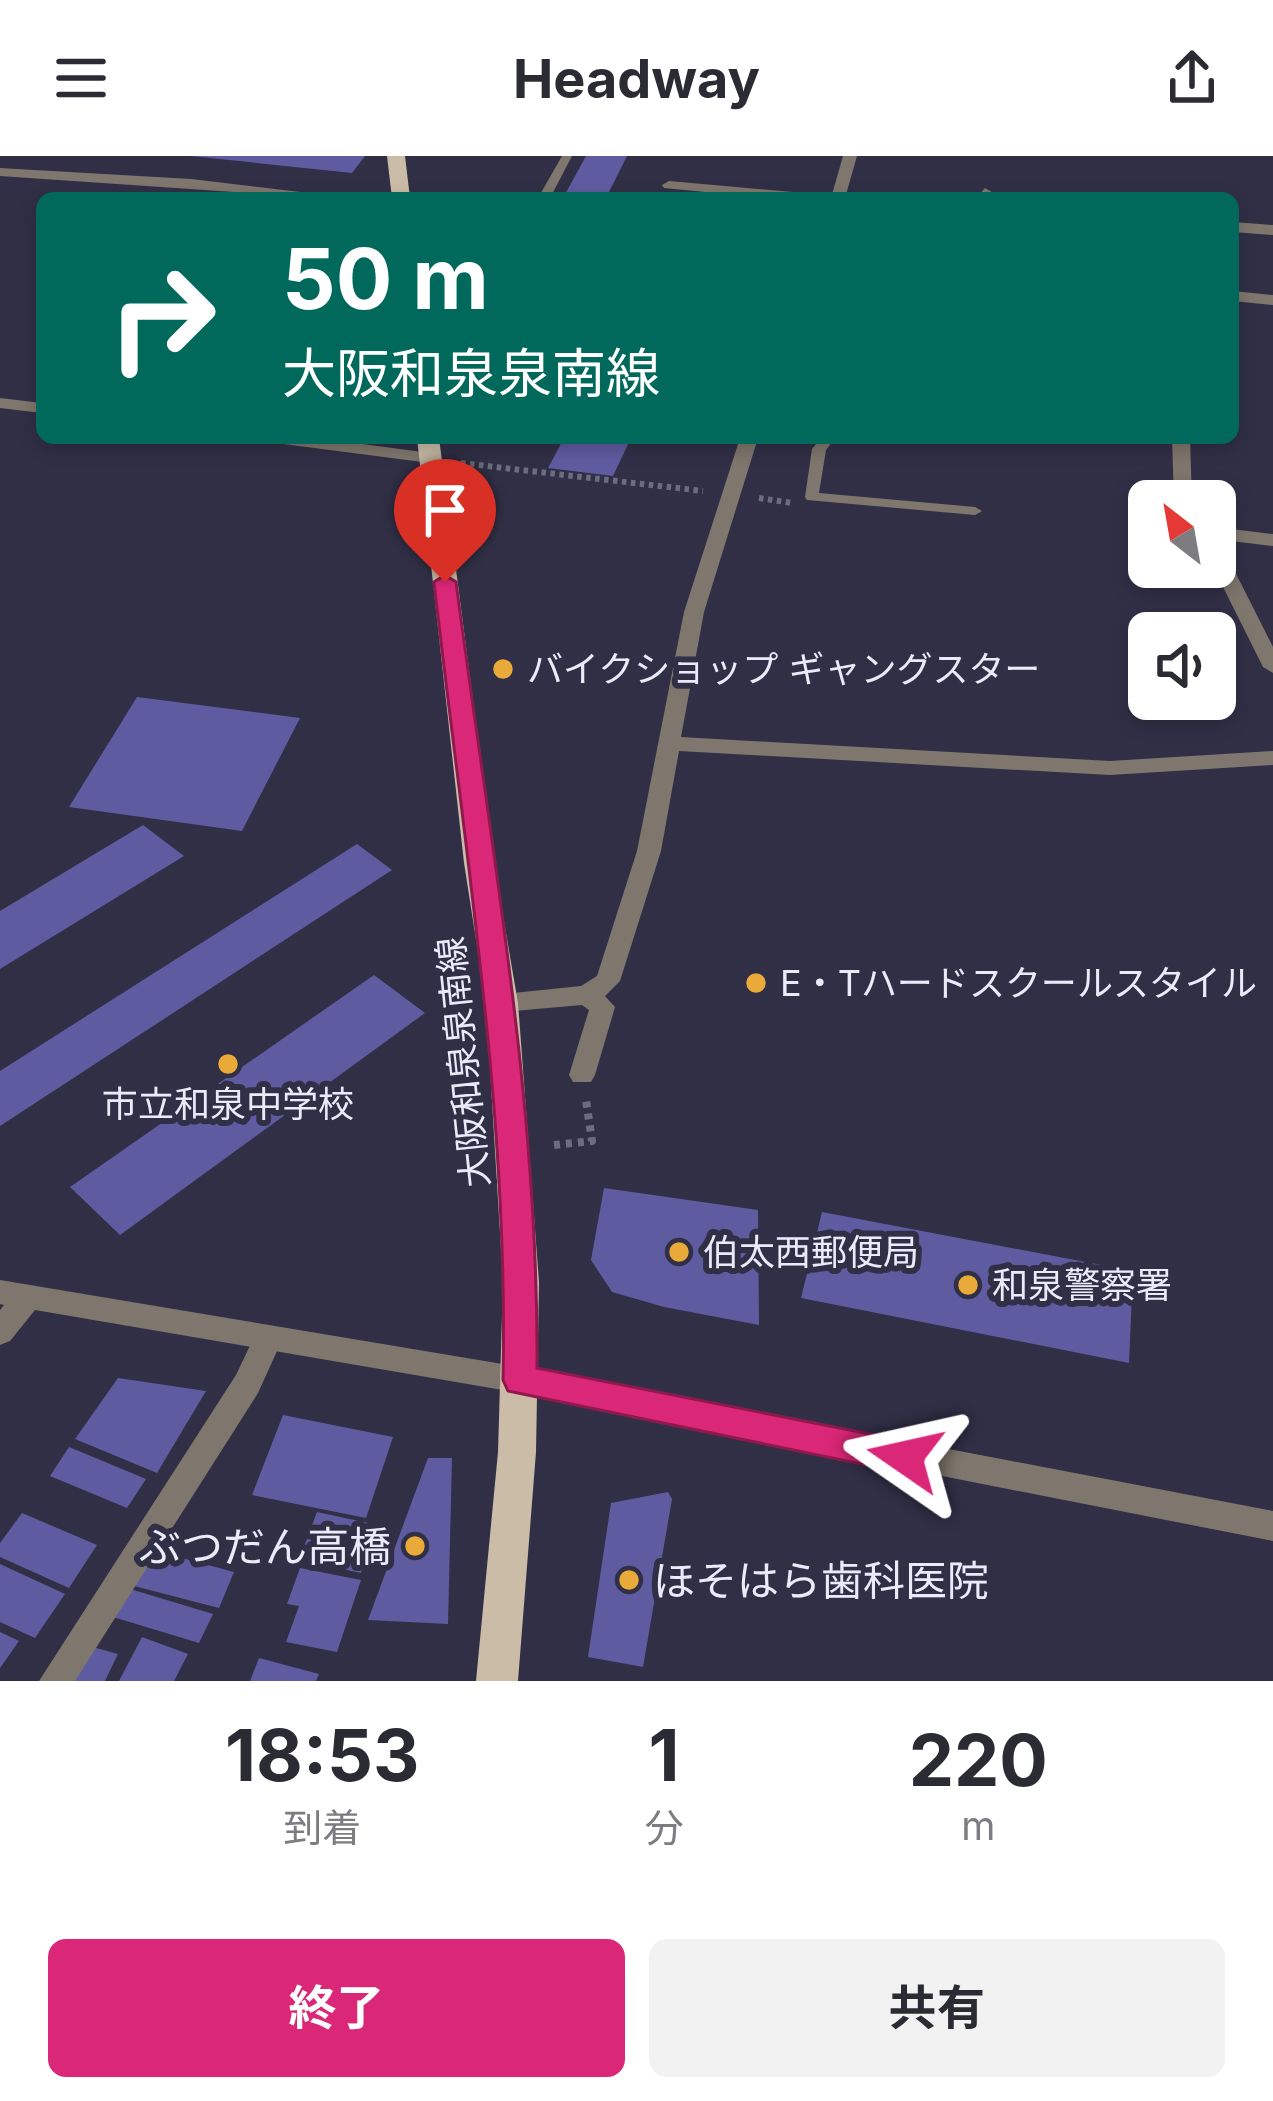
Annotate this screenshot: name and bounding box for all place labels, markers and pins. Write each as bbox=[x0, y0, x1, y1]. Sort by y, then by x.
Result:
pin bbox=[394, 459, 496, 582]
place label: バイクショップ ギャングスター bbox=[527, 647, 1040, 691]
marker: バイクショップ ギャングスター bbox=[490, 656, 516, 682]
place label: E・Tハードスクールスタイル bbox=[780, 961, 1257, 1005]
marker: E・Tハードスクールスタイル bbox=[743, 970, 769, 996]
marker: 市立和泉中学校 bbox=[215, 1051, 241, 1077]
place label: 市立和泉中学校 bbox=[102, 1082, 354, 1126]
place label: 伯太西郵便局 bbox=[703, 1230, 919, 1274]
marker: 伯太西郵便局 bbox=[666, 1239, 692, 1265]
place label: 和泉警察署 bbox=[992, 1263, 1172, 1307]
marker: 和泉警察署 bbox=[955, 1272, 981, 1298]
place label: ぶつだん高橋 bbox=[139, 1521, 391, 1572]
marker: ぶつだん高橋 bbox=[402, 1533, 428, 1559]
place label: ほそはら歯科医院 bbox=[653, 1555, 989, 1606]
marker: ほそはら歯科医院 bbox=[616, 1567, 642, 1593]

